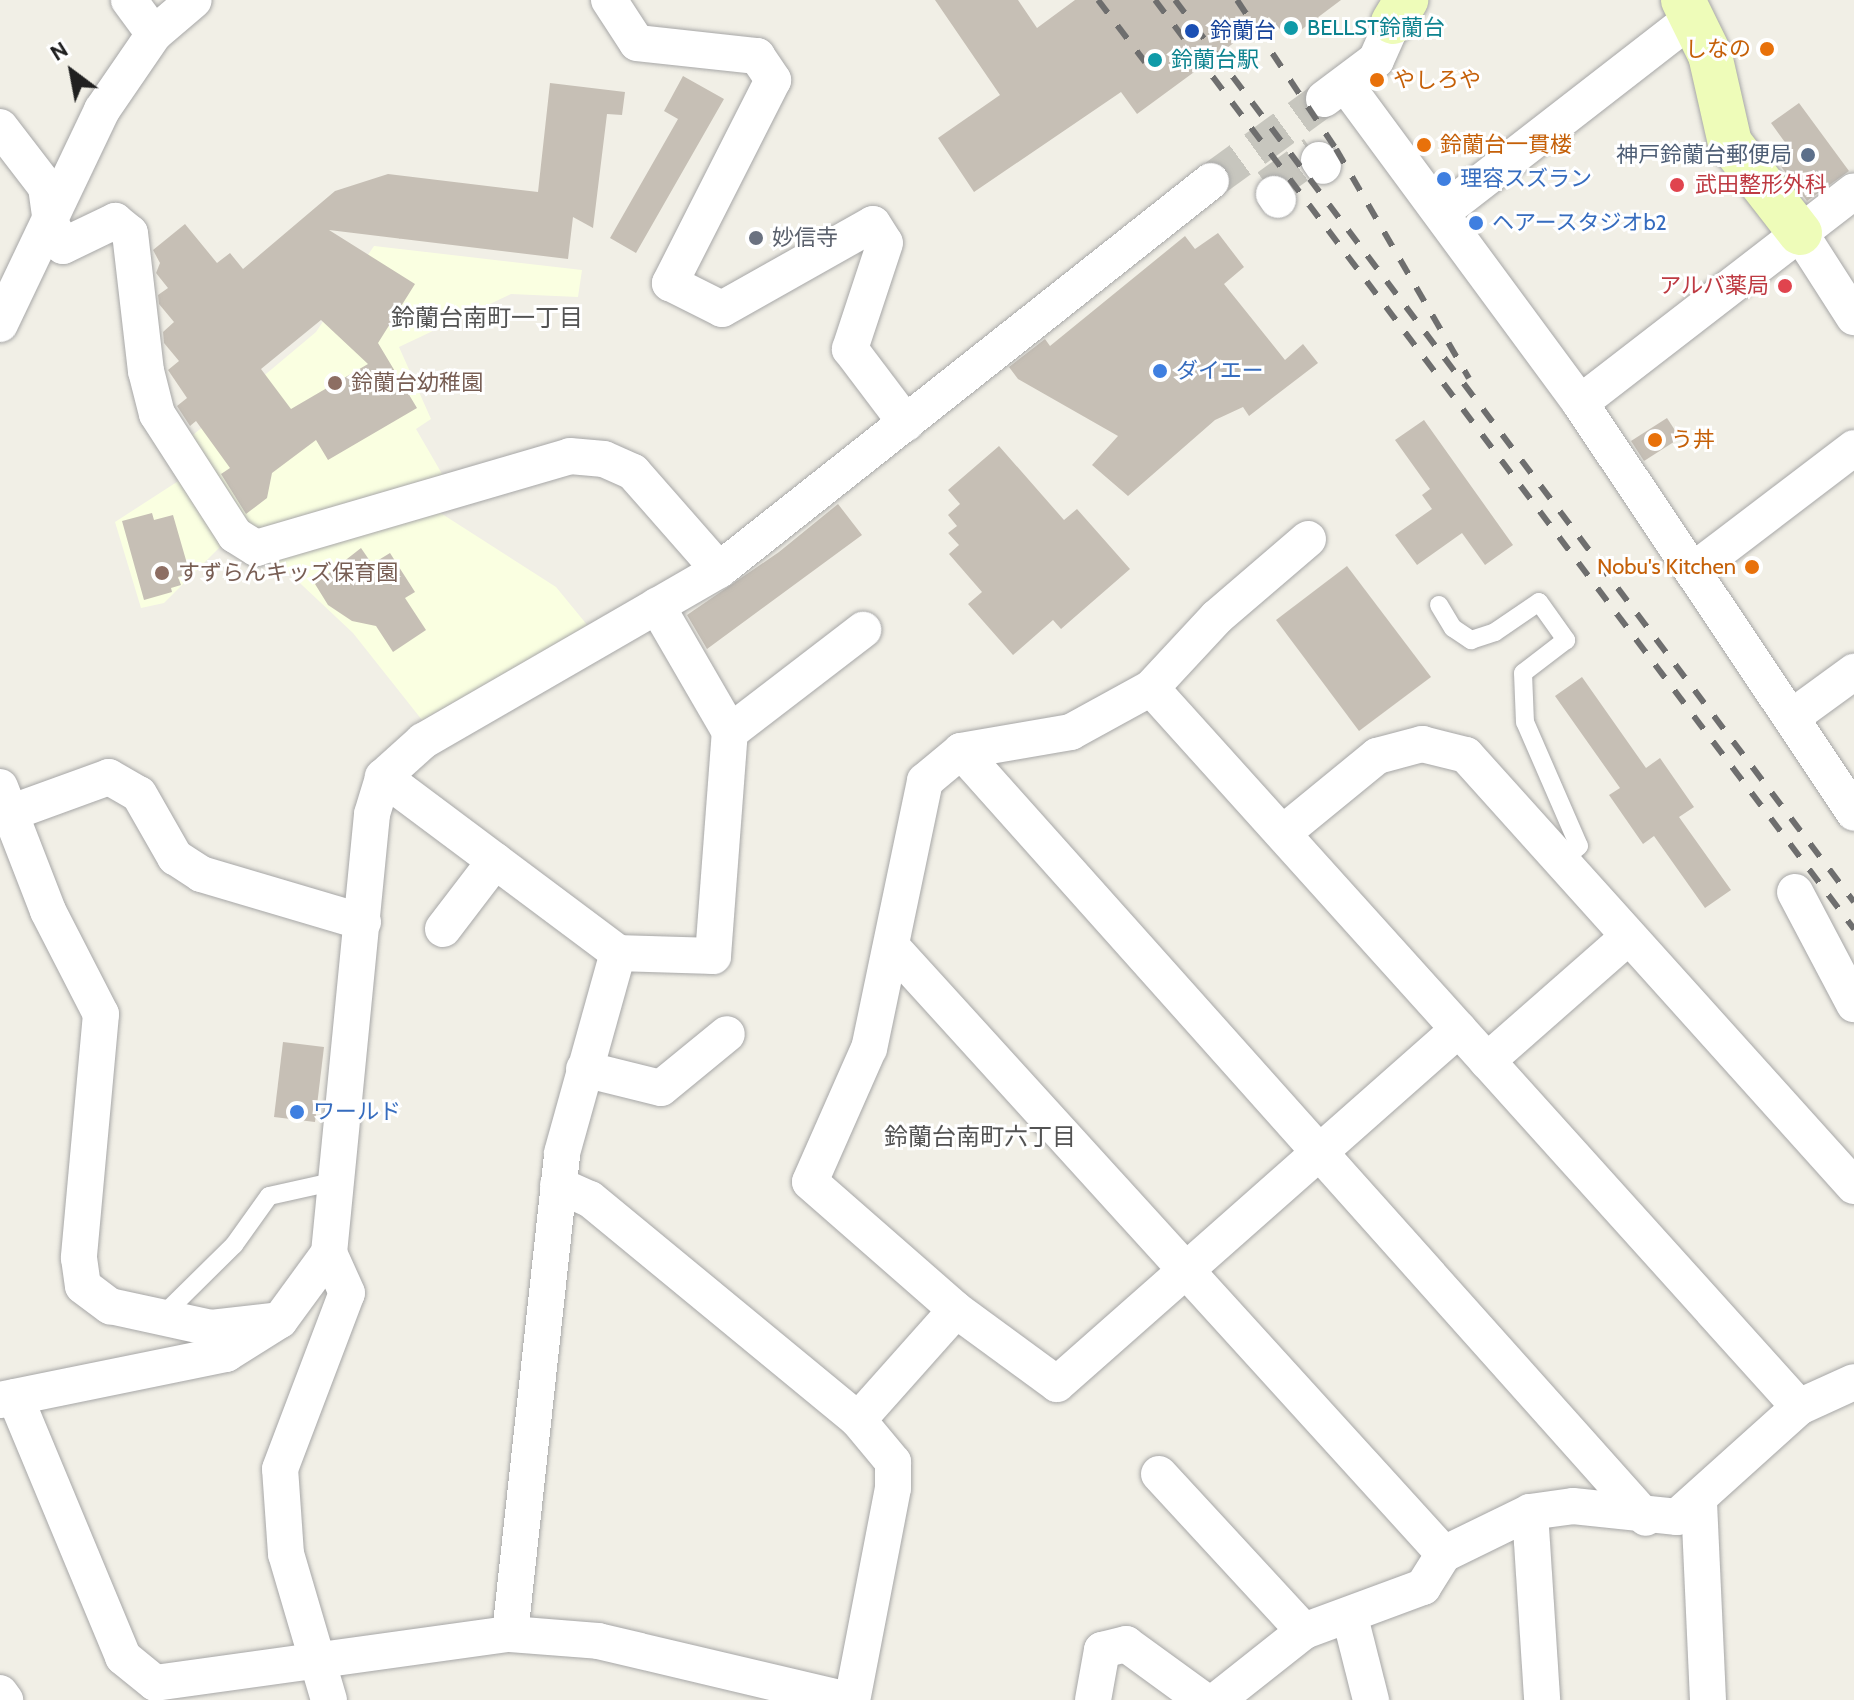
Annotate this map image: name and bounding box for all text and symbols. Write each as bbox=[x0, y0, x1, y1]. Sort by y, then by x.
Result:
place label: BELLST鈴蘭台 bbox=[1307, 15, 1445, 41]
place label: 鈴蘭台 bbox=[1210, 18, 1276, 44]
marker: BELLST鈴蘭台 bbox=[1282, 19, 1300, 37]
marker: 鈴蘭台 bbox=[1181, 20, 1203, 42]
north arrow bbox=[32, 32, 112, 112]
text: N bbox=[45, 36, 73, 67]
place label: しなの bbox=[1685, 36, 1751, 62]
marker: しなの bbox=[1758, 40, 1776, 58]
place label: 鈴蘭台駅 bbox=[1171, 47, 1259, 73]
marker: 鈴蘭台駅 bbox=[1146, 51, 1164, 69]
place label: やしろや bbox=[1393, 67, 1481, 93]
marker: やしろや bbox=[1368, 71, 1386, 89]
place label: 鈴蘭台一貫楼 bbox=[1440, 132, 1572, 158]
marker: 鈴蘭台一貫楼 bbox=[1415, 136, 1433, 154]
place label: 神戸鈴蘭台郵便局 bbox=[1616, 142, 1792, 168]
marker: 神戸鈴蘭台郵便局 bbox=[1799, 146, 1817, 164]
place label: 理容スズラン bbox=[1460, 166, 1592, 192]
marker: 理容スズラン bbox=[1435, 170, 1453, 188]
place label: 武田整形外科 bbox=[1695, 172, 1827, 198]
marker: 武田整形外科 bbox=[1666, 174, 1688, 196]
place label: ヘアースタジオb2 bbox=[1492, 210, 1668, 236]
marker: ヘアースタジオb2 bbox=[1467, 214, 1485, 232]
place label: 妙信寺 bbox=[772, 225, 838, 251]
marker: 妙信寺 bbox=[747, 229, 765, 247]
place label: アルバ薬局 bbox=[1659, 273, 1769, 299]
marker: アルバ薬局 bbox=[1776, 277, 1794, 295]
district label: 鈴蘭台南町一丁目 bbox=[391, 304, 583, 332]
place label: ダイエー bbox=[1176, 358, 1264, 384]
marker: ダイエー bbox=[1151, 362, 1169, 380]
place label: 鈴蘭台幼稚園 bbox=[351, 370, 483, 396]
marker: 鈴蘭台幼稚園 bbox=[326, 374, 344, 392]
place label: う丼 bbox=[1671, 427, 1715, 453]
marker: う丼 bbox=[1646, 431, 1664, 449]
place label: Nobu's Kitchen bbox=[1597, 554, 1736, 580]
marker: Nobu's Kitchen bbox=[1743, 558, 1761, 576]
place label: すずらんキッズ保育園 bbox=[178, 560, 398, 586]
marker: すずらんキッズ保育園 bbox=[153, 564, 171, 582]
place label: ワールド bbox=[313, 1099, 401, 1125]
marker: ワールド bbox=[288, 1103, 306, 1121]
district label: 鈴蘭台南町六丁目 bbox=[884, 1123, 1076, 1151]

